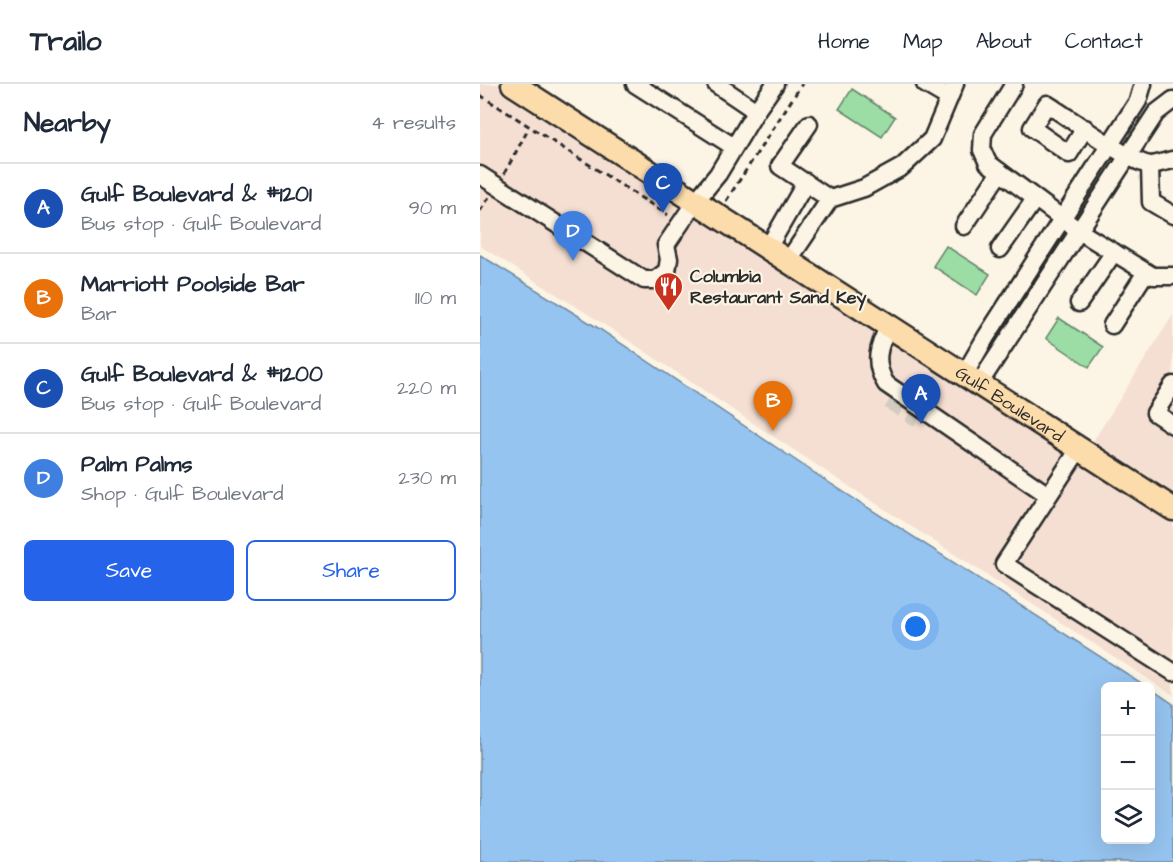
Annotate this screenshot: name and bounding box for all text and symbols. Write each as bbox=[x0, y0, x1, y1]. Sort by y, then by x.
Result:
text: Trailo bbox=[30, 22, 102, 61]
text: Home bbox=[818, 27, 870, 56]
text: Map bbox=[903, 27, 943, 56]
text: About bbox=[976, 27, 1032, 56]
text: Contact bbox=[1065, 27, 1143, 56]
text: Nearby bbox=[24, 105, 111, 141]
text: 4 results bbox=[371, 109, 456, 137]
pin: C bbox=[644, 164, 682, 213]
text: Gulf Boulevard & #1201 bbox=[81, 179, 312, 210]
text: A bbox=[37, 194, 50, 222]
text: 90 m bbox=[408, 194, 456, 222]
text: Bus stop · Gulf Boulevard bbox=[81, 210, 321, 238]
pin: D bbox=[554, 212, 592, 261]
place label: Columbia Restaurant Sand Key bbox=[690, 264, 867, 311]
text: Marriott Poolside Bar bbox=[81, 269, 305, 300]
restaurant icon: Columbia Restaurant Sand Key bbox=[653, 270, 685, 312]
text: B bbox=[36, 284, 51, 312]
text: 110 m bbox=[415, 284, 456, 312]
text: Bar bbox=[81, 300, 116, 328]
text: Gulf Boulevard & #1200 bbox=[81, 359, 323, 390]
street label: Gulf Boulevard bbox=[951, 360, 1069, 448]
text: C bbox=[36, 374, 51, 402]
text: 220 m bbox=[397, 374, 456, 402]
pin: A bbox=[902, 374, 940, 424]
pin: B bbox=[754, 382, 792, 431]
text: Bus stop · Gulf Boulevard bbox=[81, 390, 321, 418]
text: Palm Palms bbox=[81, 449, 192, 480]
text: D bbox=[37, 464, 50, 492]
text: 230 m bbox=[398, 464, 456, 492]
text: Shop · Gulf Boulevard bbox=[81, 480, 283, 508]
button: Save bbox=[24, 540, 234, 601]
button: Share bbox=[246, 540, 456, 601]
your location bbox=[901, 612, 930, 641]
map controls bbox=[1101, 682, 1155, 844]
button: + bbox=[1101, 682, 1155, 736]
button: − bbox=[1101, 736, 1155, 790]
button: layers bbox=[1101, 790, 1155, 844]

